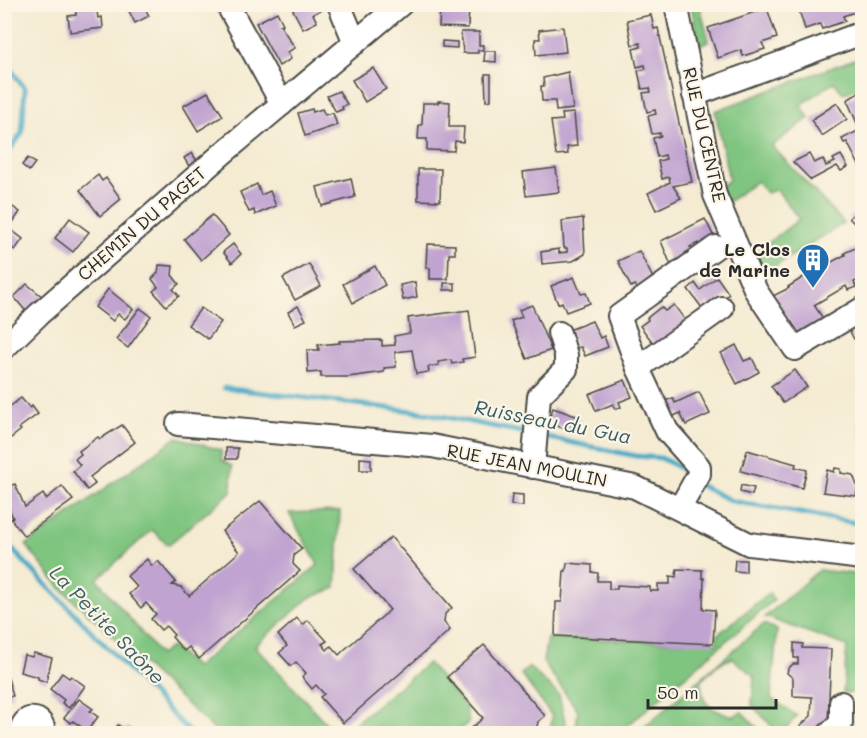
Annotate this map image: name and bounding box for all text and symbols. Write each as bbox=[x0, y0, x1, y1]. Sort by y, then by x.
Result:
street label: RUE DU CENTRE bbox=[678, 65, 732, 205]
street label: CHEMIN DU PAGET bbox=[72, 161, 211, 286]
place label: Le Clos de Marine bbox=[699, 237, 790, 282]
building icon: Le Clos de Marine bbox=[795, 242, 831, 289]
water label: Ruisseau du Gua bbox=[472, 393, 634, 449]
street label: RUE JEAN MOULIN bbox=[445, 438, 609, 492]
water label: La Petite Saône bbox=[44, 559, 171, 689]
scale bar bbox=[648, 672, 776, 710]
text: 50 m bbox=[657, 680, 699, 704]

